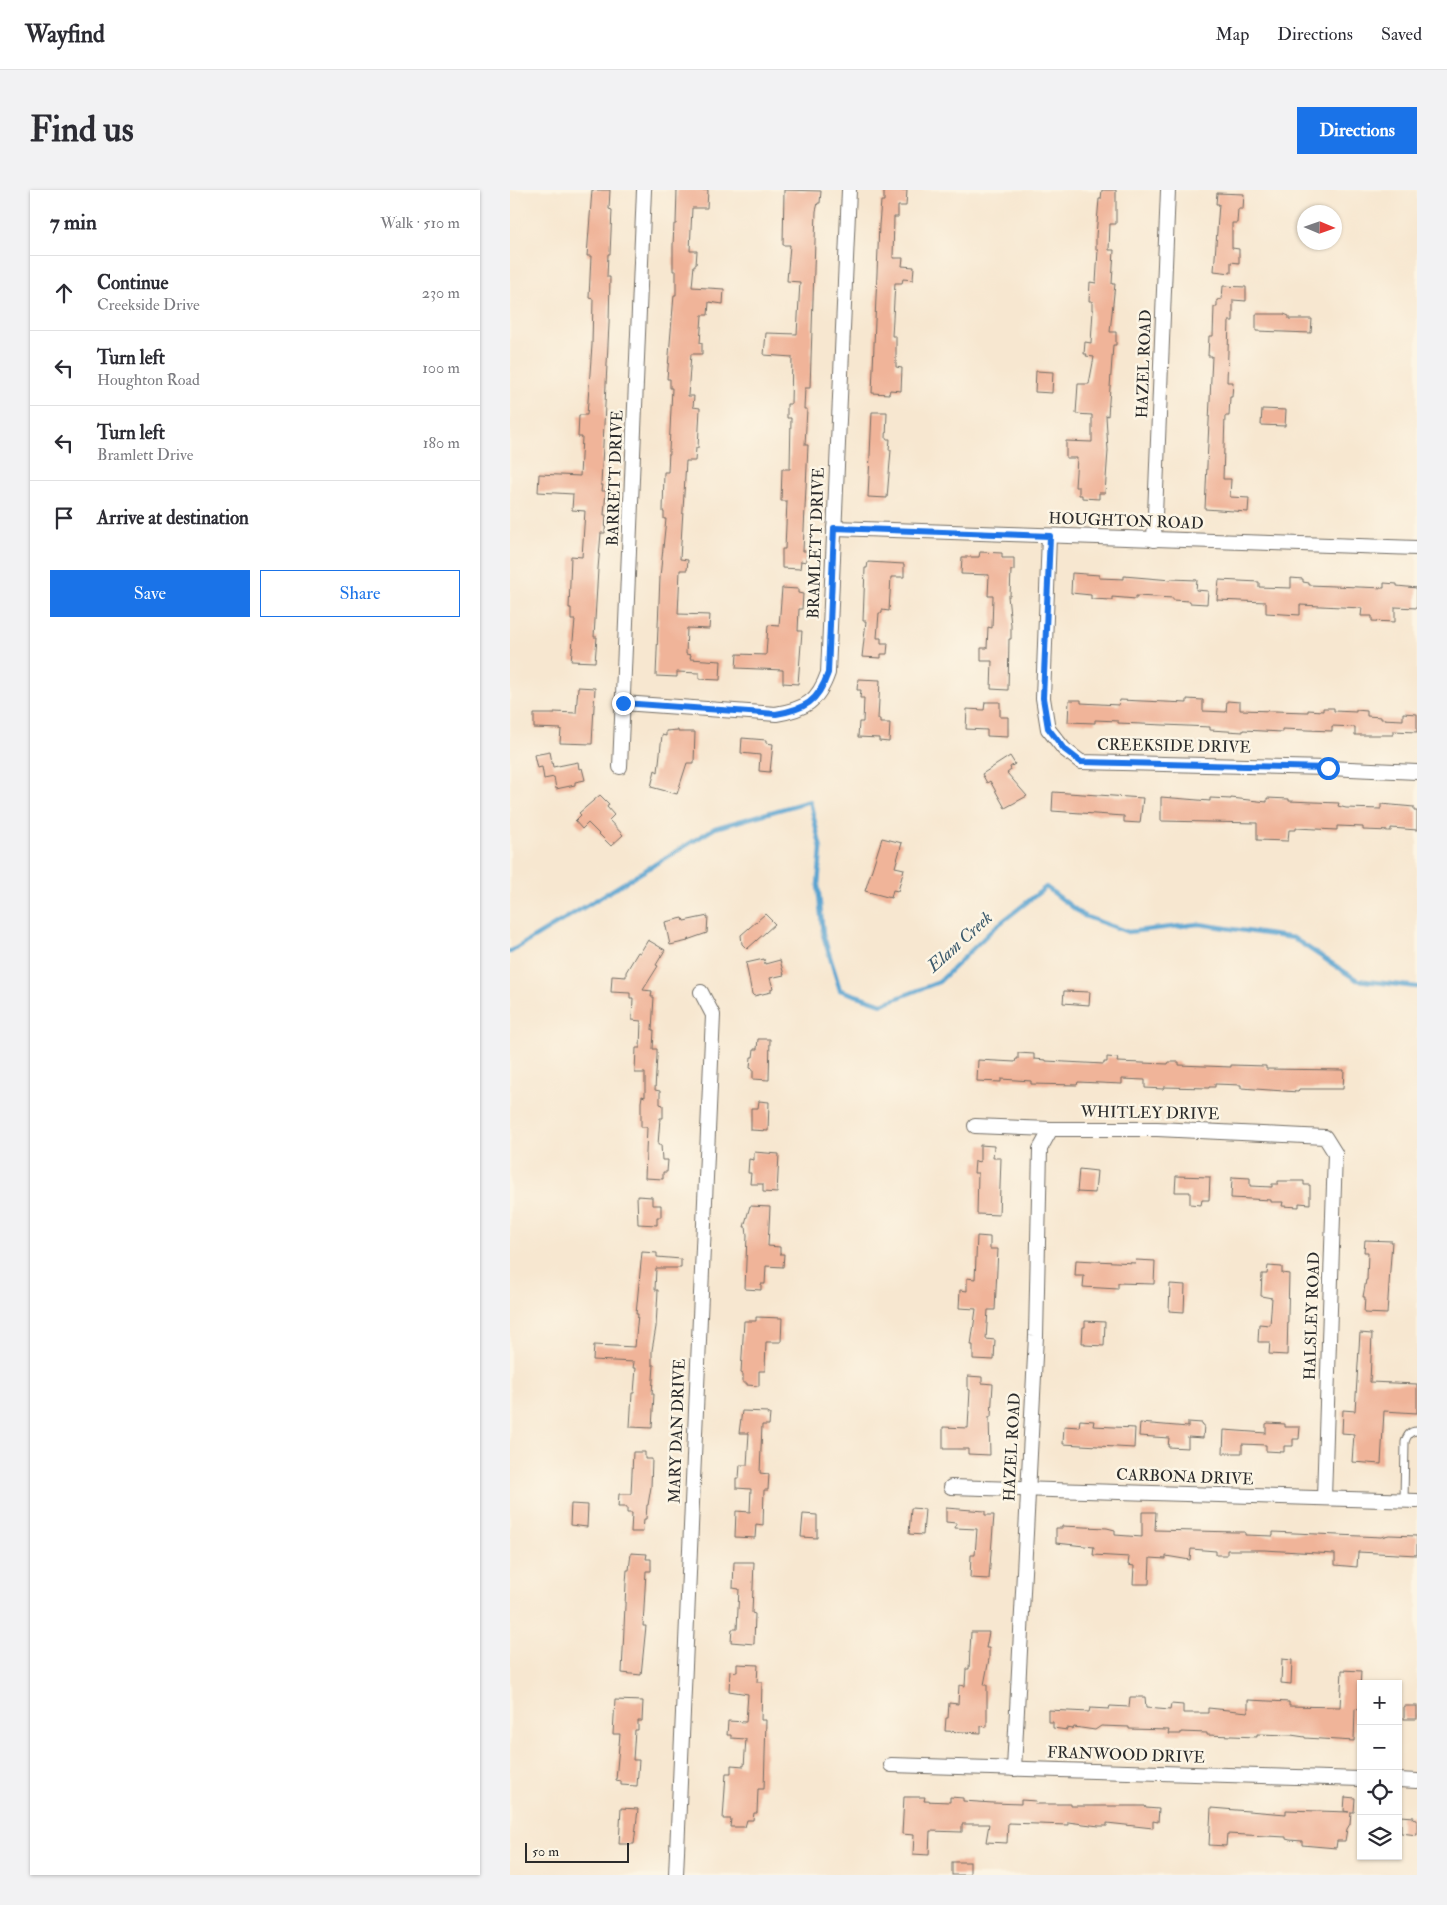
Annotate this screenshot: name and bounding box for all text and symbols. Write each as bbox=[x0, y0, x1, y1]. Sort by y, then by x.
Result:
text: Wayfind bbox=[25, 19, 105, 50]
text: Map bbox=[1216, 23, 1249, 46]
text: Directions bbox=[1277, 23, 1353, 46]
text: Saved bbox=[1381, 23, 1422, 46]
button: Directions bbox=[1297, 107, 1417, 154]
text: Find us bbox=[30, 108, 134, 152]
north arrow bbox=[1297, 205, 1342, 250]
text: 7 min bbox=[50, 209, 97, 236]
text: Walk · 510 m bbox=[380, 213, 460, 233]
text: Continue bbox=[97, 271, 168, 295]
icon: ahead bbox=[50, 279, 78, 307]
text: 230 m bbox=[422, 283, 460, 303]
text: Creekside Drive bbox=[97, 295, 200, 315]
street label: HAZEL ROAD bbox=[1132, 309, 1156, 419]
text: Turn left bbox=[97, 346, 165, 370]
icon: left bbox=[50, 354, 78, 382]
text: 100 m bbox=[422, 358, 460, 378]
text: Houghton Road bbox=[97, 370, 200, 390]
street label: BARRETT DRIVE bbox=[603, 410, 627, 546]
text: Turn left bbox=[97, 421, 165, 445]
icon: left bbox=[50, 429, 78, 457]
text: 180 m bbox=[423, 433, 460, 453]
text: Bramlett Drive bbox=[97, 445, 193, 465]
street label: BRAMLETT DRIVE bbox=[803, 467, 829, 619]
icon: arrive bbox=[50, 504, 78, 532]
text: Arrive at destination bbox=[97, 506, 249, 530]
street label: HOUGHTON ROAD bbox=[1048, 508, 1204, 534]
button: Save bbox=[50, 570, 250, 617]
button: Share bbox=[260, 570, 460, 617]
route end bbox=[612, 692, 635, 715]
street label: CREEKSIDE DRIVE bbox=[1097, 735, 1251, 757]
route start bbox=[1317, 757, 1340, 780]
water label: Elam Creek bbox=[922, 907, 998, 978]
street label: WHITLEY DRIVE bbox=[1079, 1102, 1220, 1124]
street label: HALSLEY ROAD bbox=[1300, 1251, 1324, 1381]
street label: MARY DAN DRIVE bbox=[664, 1358, 690, 1504]
street label: HAZEL ROAD bbox=[999, 1392, 1025, 1502]
street label: CARBONA DRIVE bbox=[1116, 1465, 1254, 1489]
map controls bbox=[1357, 1680, 1402, 1860]
button: + bbox=[1357, 1680, 1402, 1725]
button: − bbox=[1357, 1725, 1402, 1770]
street label: FRANWOOD DRIVE bbox=[1047, 1742, 1205, 1768]
button: locate bbox=[1357, 1770, 1402, 1815]
button: layers bbox=[1357, 1815, 1402, 1860]
scale bar bbox=[525, 1840, 629, 1863]
text: 50 m bbox=[532, 1843, 559, 1860]

